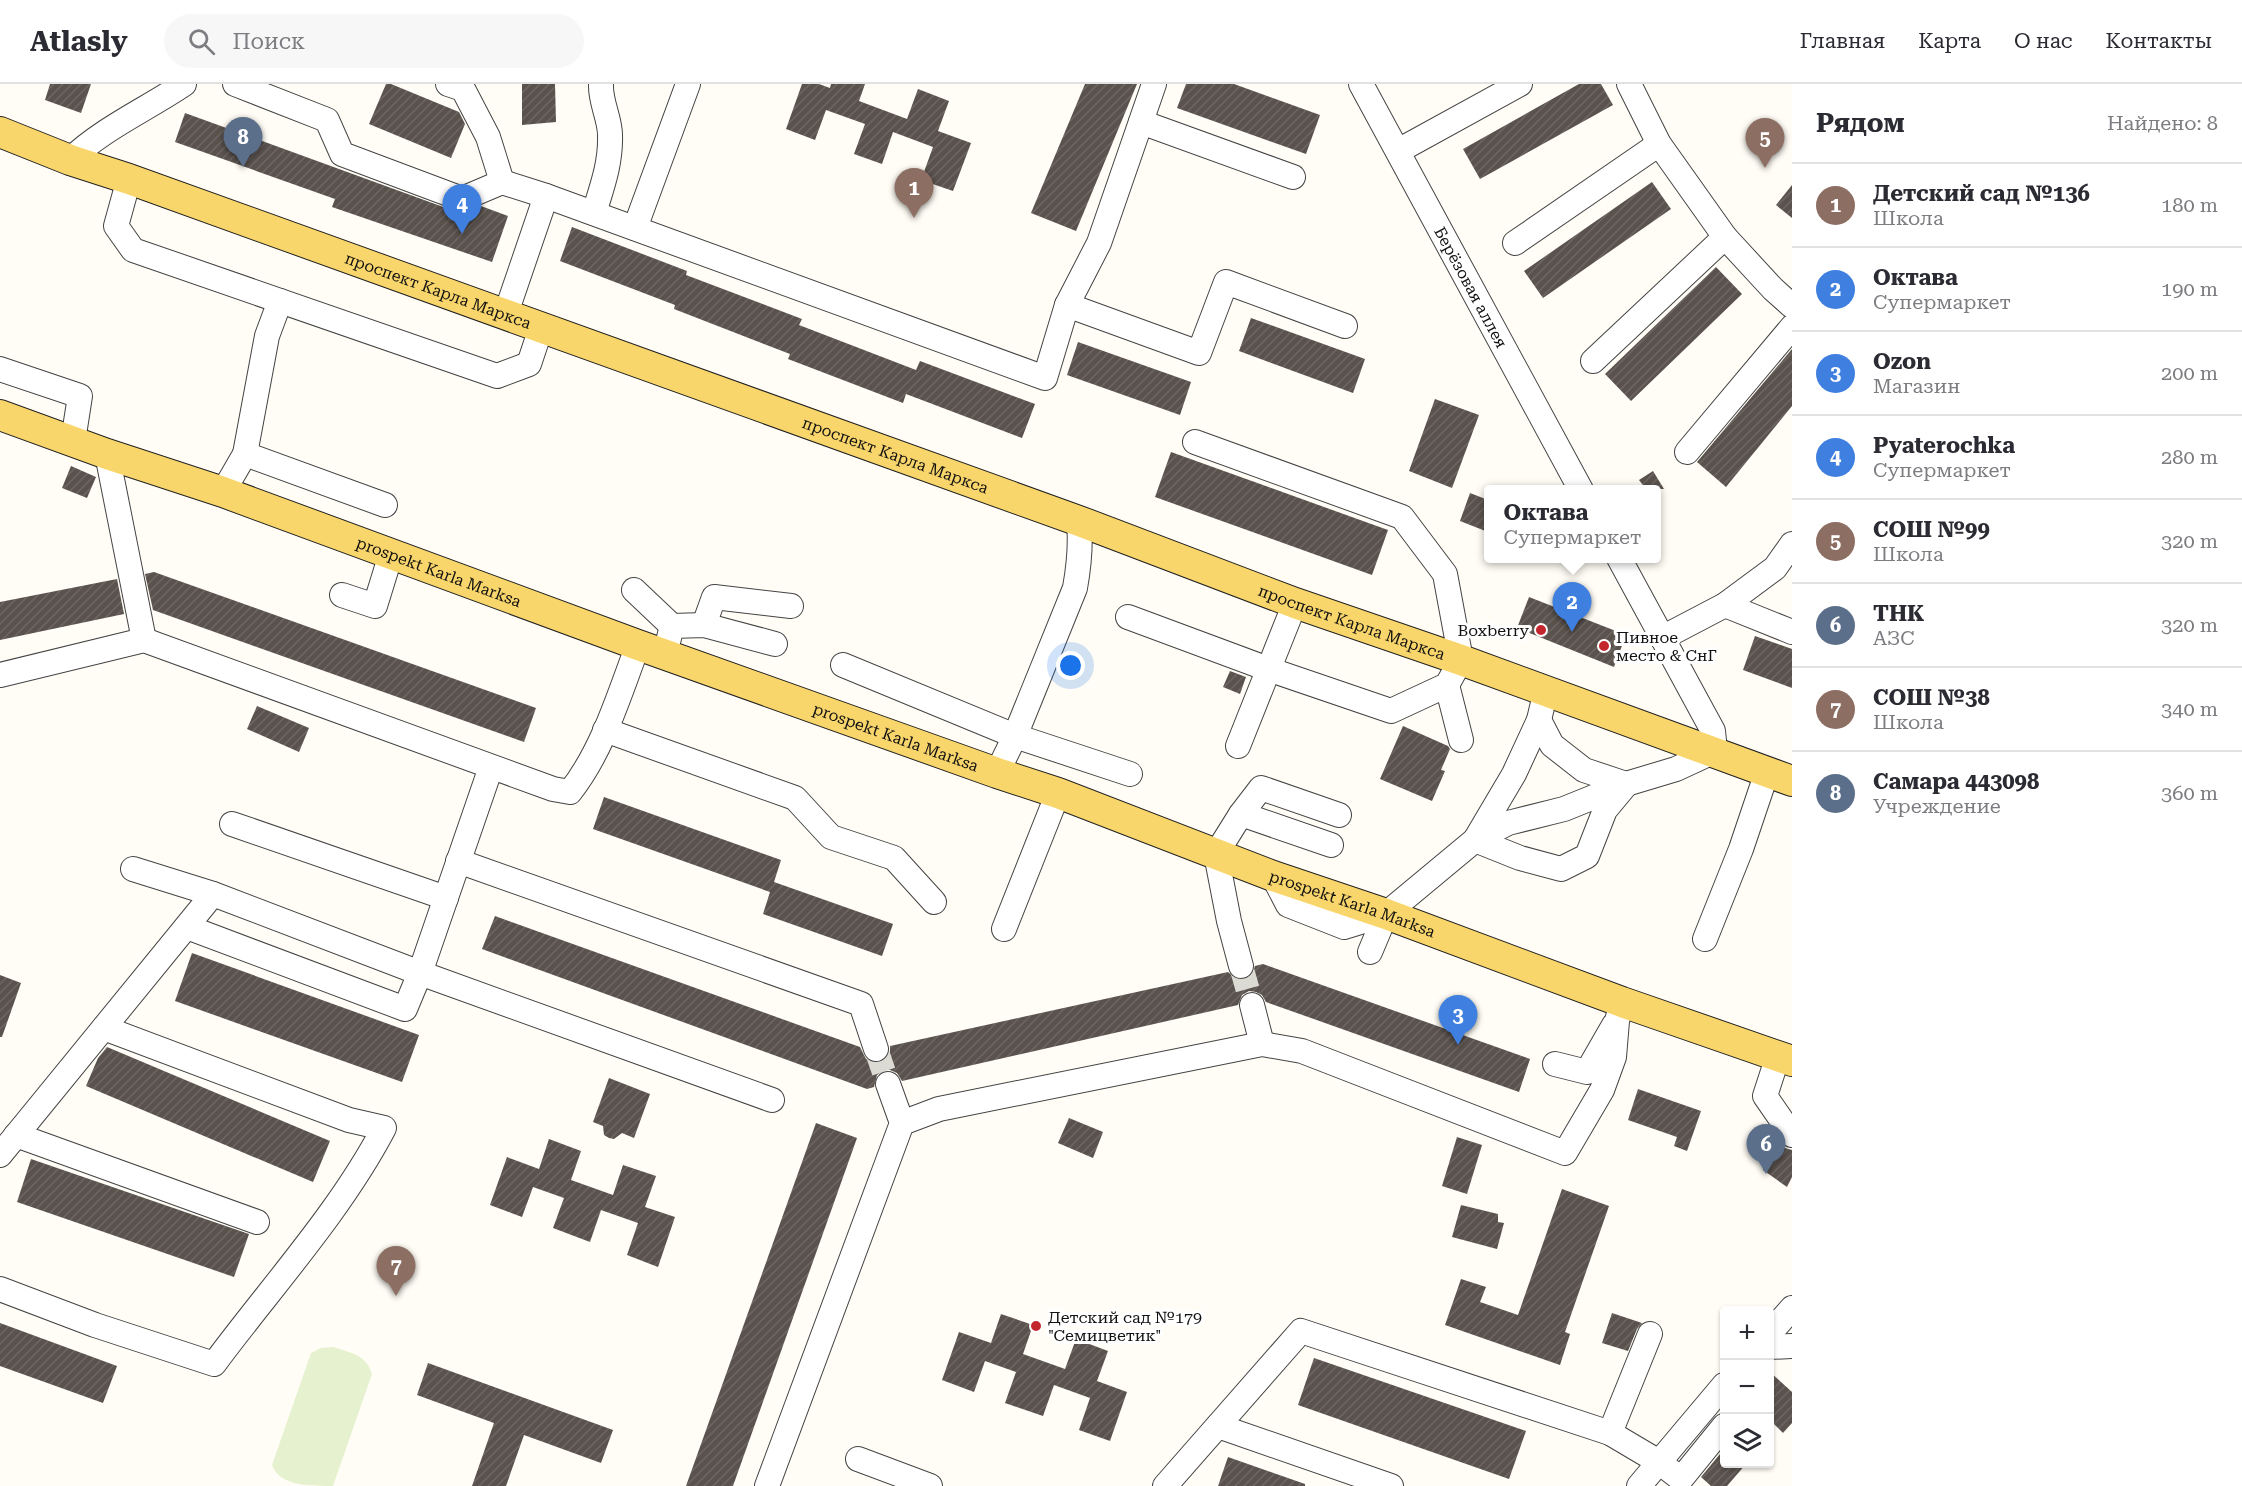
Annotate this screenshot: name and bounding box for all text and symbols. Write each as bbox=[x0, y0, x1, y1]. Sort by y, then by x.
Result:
search box bbox=[164, 14, 584, 68]
text: Atlasly bbox=[30, 25, 128, 58]
icon: search bbox=[185, 25, 218, 58]
text: Поиск bbox=[233, 29, 305, 54]
text: Главная bbox=[1800, 29, 1885, 53]
text: Карта bbox=[1918, 29, 1981, 53]
text: О нас bbox=[2014, 29, 2073, 53]
text: Контакты bbox=[2106, 29, 2212, 53]
text: Рядом bbox=[1816, 108, 1905, 138]
text: Найдено: 8 bbox=[2107, 111, 2218, 135]
pin: 8 bbox=[224, 118, 262, 167]
pin: 5 bbox=[1746, 118, 1784, 168]
pin: 1 bbox=[894, 168, 934, 218]
text: Детский сад №136 bbox=[1873, 181, 2090, 206]
pin: 4 bbox=[442, 184, 482, 234]
text: 1 bbox=[1830, 193, 1841, 217]
text: 180 m bbox=[2161, 193, 2218, 217]
text: Школа bbox=[1873, 206, 1944, 230]
street label: Берёзовая аллея bbox=[1431, 223, 1512, 351]
street label: проспект Карла Маркса bbox=[343, 248, 534, 333]
text: Октава bbox=[1873, 265, 1958, 290]
text: 2 bbox=[1830, 277, 1841, 301]
text: 190 m bbox=[2161, 277, 2218, 301]
text: Супермаркет bbox=[1873, 290, 2011, 314]
text: Ozon bbox=[1873, 349, 1931, 374]
text: 3 bbox=[1830, 361, 1841, 385]
text: 200 m bbox=[2161, 361, 2218, 385]
text: Магазин bbox=[1873, 374, 1960, 398]
street label: проспект Карла Маркса bbox=[800, 413, 991, 497]
text: Pyaterochka bbox=[1873, 433, 2015, 458]
text: 4 bbox=[1830, 445, 1841, 469]
text: 280 m bbox=[2161, 445, 2218, 469]
text: Супермаркет bbox=[1873, 458, 2011, 482]
popup bbox=[1484, 485, 1661, 563]
text: Октава bbox=[1504, 500, 1588, 525]
text: СОШ №99 bbox=[1873, 517, 1990, 542]
text: Супермаркет bbox=[1504, 525, 1641, 549]
text: 5 bbox=[1830, 529, 1841, 553]
text: 320 m bbox=[2161, 529, 2218, 553]
street label: prospekt Karla Marksa bbox=[354, 532, 524, 611]
text: Школа bbox=[1873, 542, 1944, 566]
street label: проспект Карла Маркса bbox=[1256, 581, 1448, 663]
pin: 2 bbox=[1552, 582, 1592, 632]
text: ТНК bbox=[1873, 601, 1924, 626]
text: 6 bbox=[1830, 613, 1841, 637]
text: 320 m bbox=[2161, 613, 2218, 637]
place label: Boxberry bbox=[1457, 621, 1530, 640]
marker: Boxberry bbox=[1534, 623, 1548, 637]
text: АЗС bbox=[1873, 626, 1915, 650]
place label: Пивное место & СнГ bbox=[1616, 628, 1717, 665]
marker: Пивное место & СнГ bbox=[1597, 639, 1611, 653]
your location bbox=[1056, 651, 1085, 680]
text: СОШ №38 bbox=[1873, 685, 1990, 710]
text: 7 bbox=[1830, 697, 1841, 721]
text: 340 m bbox=[2161, 697, 2218, 721]
street label: prospekt Karla Marksa bbox=[810, 699, 982, 775]
text: Школа bbox=[1873, 710, 1944, 734]
text: Самара 443098 bbox=[1873, 769, 2039, 794]
text: 8 bbox=[1830, 781, 1841, 805]
text: 360 m bbox=[2161, 781, 2218, 805]
text: Учреждение bbox=[1873, 794, 2001, 818]
street label: prospekt Karla Marksa bbox=[1267, 866, 1438, 941]
pin: 3 bbox=[1438, 996, 1478, 1045]
pin: 6 bbox=[1746, 1124, 1786, 1174]
pin: 7 bbox=[376, 1246, 416, 1296]
map controls bbox=[1720, 1306, 1774, 1468]
button: + bbox=[1720, 1306, 1774, 1360]
place label: Детский сад №179 "Семицветик" bbox=[1048, 1308, 1202, 1345]
marker: Детский сад №179 "Семицветик" bbox=[1029, 1319, 1043, 1333]
button: − bbox=[1720, 1360, 1774, 1414]
button: layers bbox=[1720, 1414, 1774, 1468]

